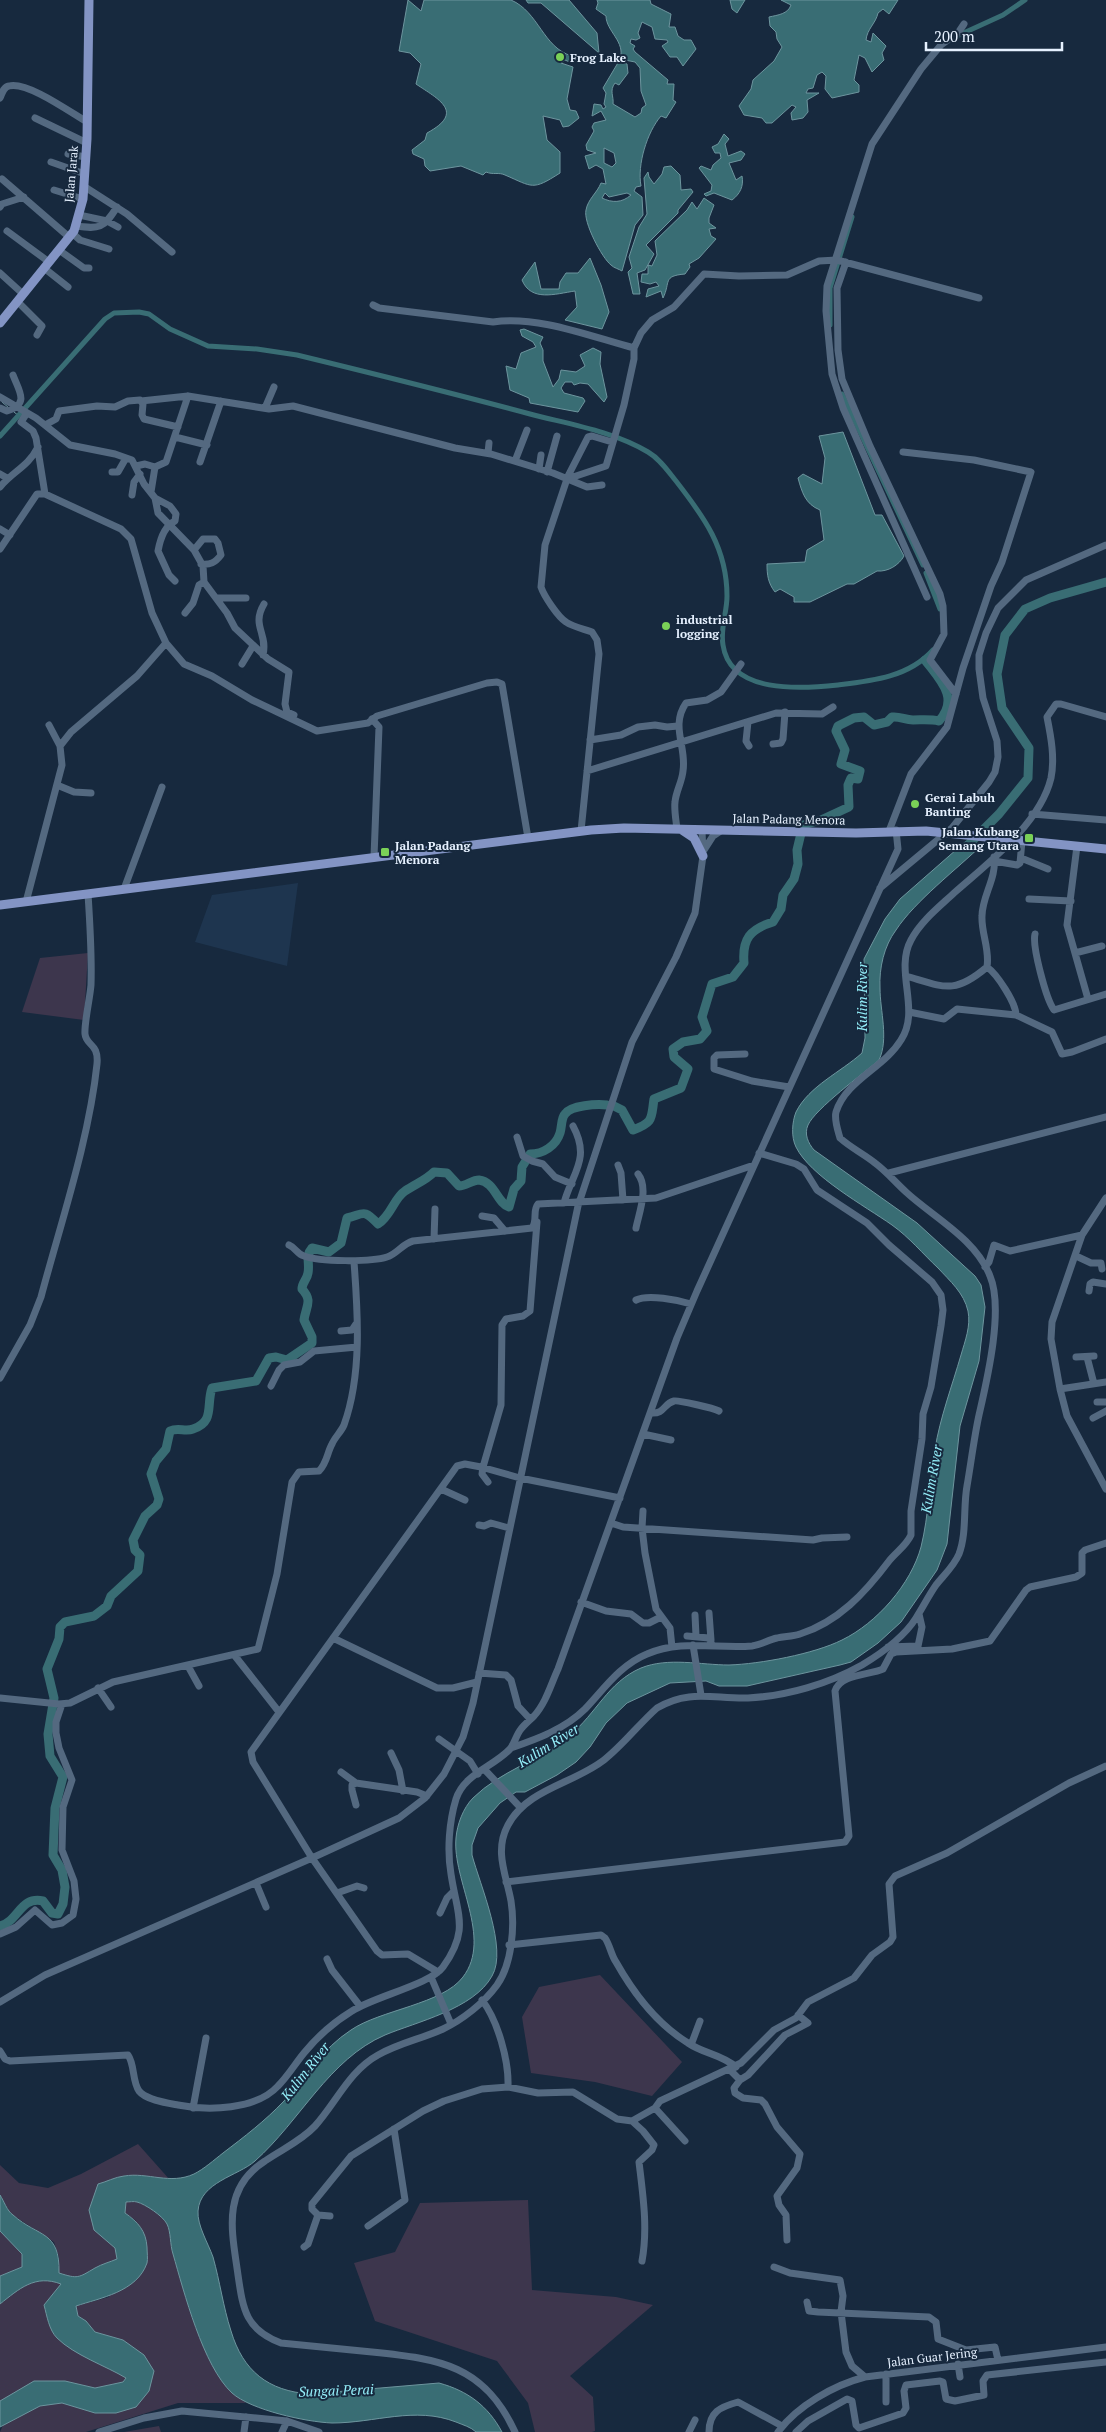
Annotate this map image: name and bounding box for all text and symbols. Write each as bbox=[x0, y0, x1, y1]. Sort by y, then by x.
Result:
scale bar bbox=[926, 20, 1062, 52]
text: 200 m bbox=[934, 26, 975, 46]
place label: Frog Lake bbox=[570, 50, 627, 65]
marker: Frog Lake bbox=[554, 51, 566, 63]
street label: Jalan Jarak bbox=[61, 144, 81, 203]
place label: industrial logging bbox=[676, 612, 732, 641]
marker: industrial logging bbox=[660, 620, 672, 632]
place label: Gerai Labuh Banting bbox=[925, 790, 995, 819]
marker: Gerai Labuh Banting bbox=[909, 798, 921, 810]
street label: Jalan Padang Menora bbox=[732, 811, 846, 827]
place label: Jalan Kubang Semang Utara bbox=[938, 824, 1019, 853]
marker: Jalan Kubang Semang Utara bbox=[1023, 832, 1035, 844]
place label: Jalan Padang Menora bbox=[395, 838, 471, 867]
marker: Jalan Padang Menora bbox=[379, 846, 391, 858]
water label: Kulim River bbox=[852, 962, 871, 1033]
water label: Kulim River bbox=[915, 1443, 946, 1516]
water label: Kulim River bbox=[513, 1718, 583, 1772]
water label: Kulim River bbox=[276, 2037, 334, 2105]
street label: Jalan Guar Jering bbox=[886, 2344, 978, 2370]
water label: Sungai Perai bbox=[298, 2379, 374, 2401]

